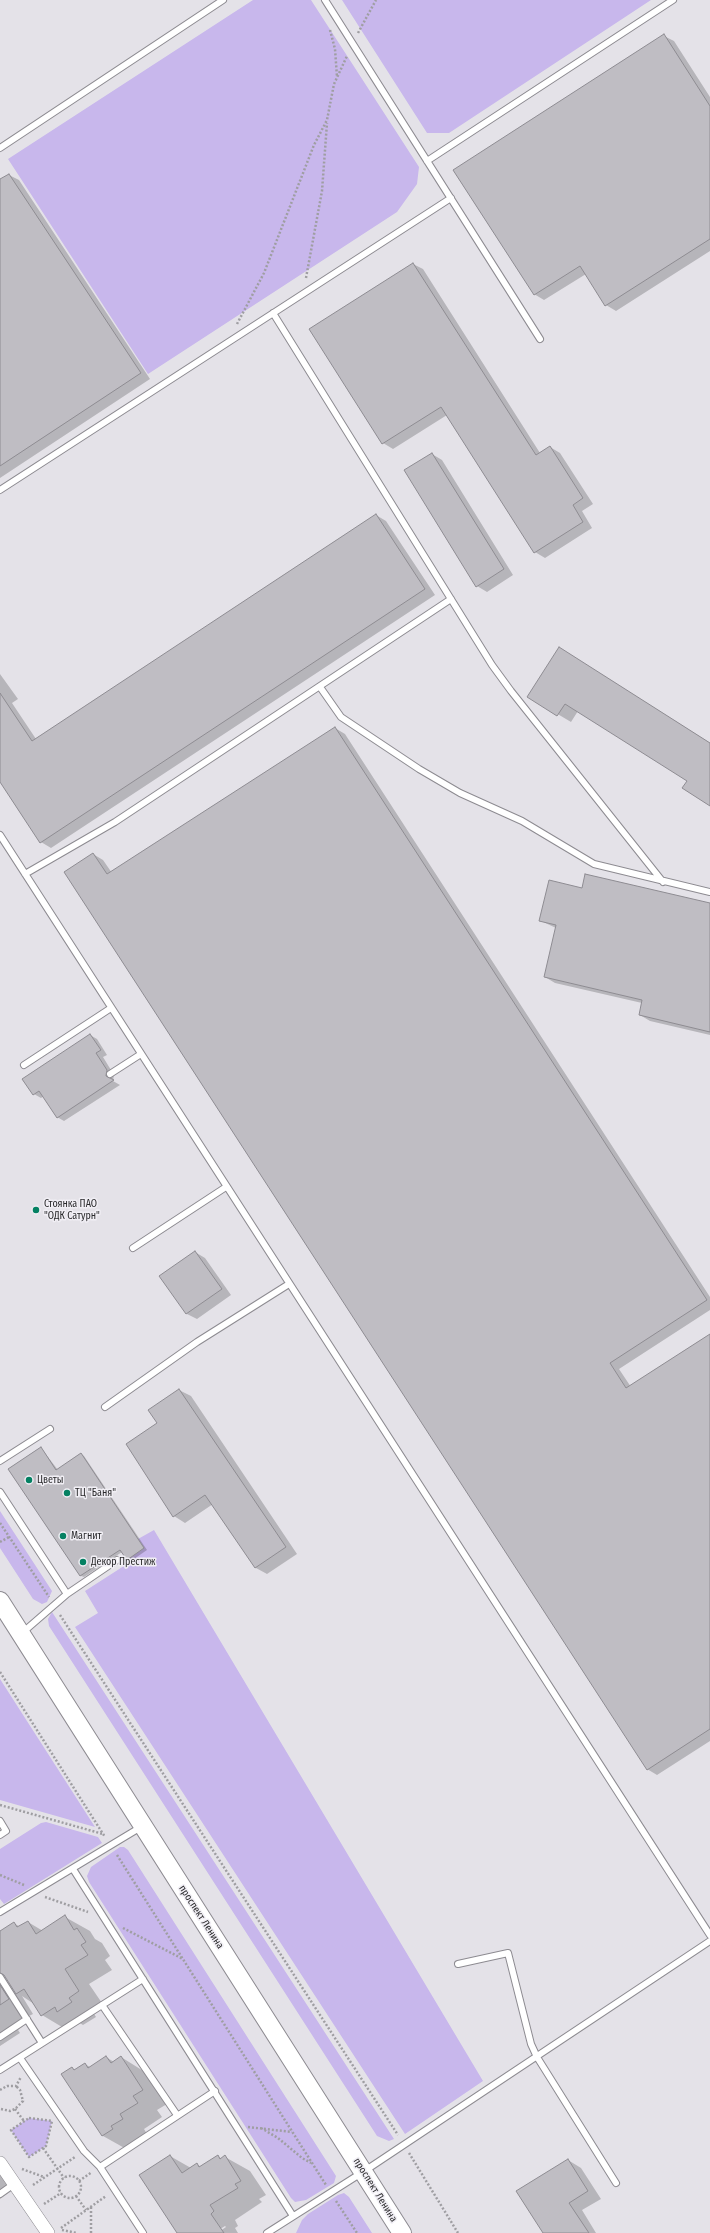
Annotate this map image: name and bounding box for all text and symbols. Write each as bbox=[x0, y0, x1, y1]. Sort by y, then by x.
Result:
place label: Стоянка ПАО "ОДК Сатурн" bbox=[44, 1198, 100, 1222]
marker: Стоянка ПАО "ОДК Сатурн" bbox=[31, 1205, 41, 1215]
place label: Цветы bbox=[37, 1474, 63, 1486]
marker: Цветы bbox=[24, 1475, 34, 1485]
place label: ТЦ "Баня" bbox=[75, 1487, 116, 1499]
marker: ТЦ "Баня" bbox=[62, 1488, 72, 1498]
place label: Магнит bbox=[71, 1530, 102, 1542]
marker: Магнит bbox=[58, 1531, 68, 1541]
place label: Декор Престиж bbox=[91, 1556, 155, 1568]
marker: Декор Престиж bbox=[78, 1557, 88, 1567]
street label: проспект Ленина bbox=[176, 1883, 226, 1951]
street label: проспект Ленина bbox=[351, 2156, 399, 2224]

